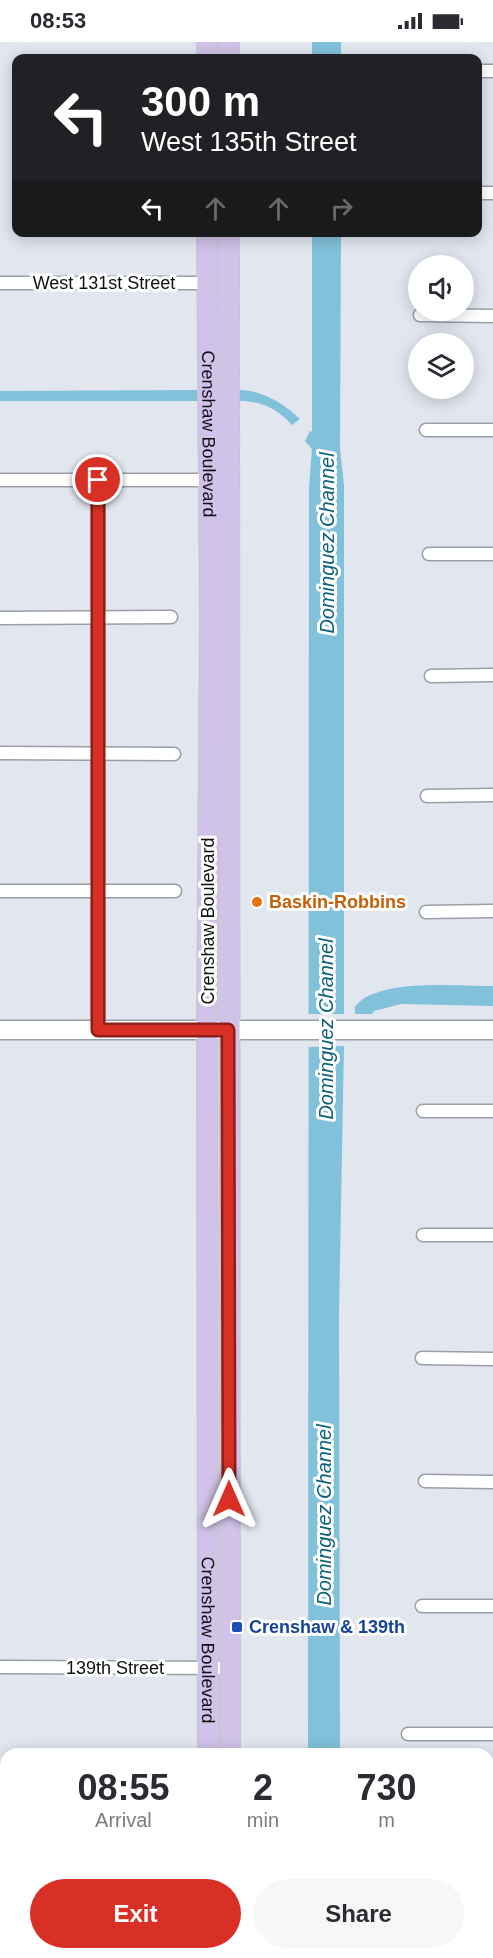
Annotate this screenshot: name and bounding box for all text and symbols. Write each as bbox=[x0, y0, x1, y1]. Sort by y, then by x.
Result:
text: 08:53 bbox=[30, 8, 86, 33]
icon: left bbox=[42, 78, 120, 156]
text: 300 m bbox=[141, 78, 260, 125]
text: West 135th Street bbox=[141, 127, 357, 157]
icon: left bbox=[136, 192, 169, 225]
icon: ahead bbox=[199, 192, 232, 225]
icon: ahead bbox=[262, 192, 295, 225]
icon: right bbox=[325, 192, 358, 225]
map controls bbox=[408, 255, 474, 399]
button: sound bbox=[408, 255, 474, 321]
street label: West 131st Street bbox=[33, 273, 175, 293]
button: layers bbox=[408, 333, 474, 399]
street label: Crenshaw Boulevard bbox=[198, 350, 219, 518]
water label: Dominguez Channel bbox=[316, 452, 338, 634]
pin bbox=[72, 454, 123, 505]
icon: arrive bbox=[81, 463, 114, 496]
street label: Crenshaw Boulevard bbox=[198, 837, 218, 1005]
place label: Baskin-Robbins bbox=[269, 892, 406, 912]
marker: Baskin-Robbins bbox=[250, 895, 264, 909]
water label: Dominguez Channel bbox=[315, 938, 337, 1120]
water label: Dominguez Channel bbox=[313, 1424, 335, 1606]
position arrow bbox=[197, 1467, 261, 1531]
street label: Crenshaw Boulevard bbox=[198, 1556, 218, 1724]
place label: Crenshaw & 139th bbox=[249, 1617, 405, 1637]
marker: Crenshaw & 139th bbox=[230, 1620, 244, 1634]
street label: 139th Street bbox=[66, 1658, 164, 1678]
text: 08:55 bbox=[77, 1767, 169, 1808]
text: 2 bbox=[253, 1767, 273, 1808]
text: 730 bbox=[356, 1767, 417, 1808]
text: Arrival bbox=[95, 1809, 152, 1831]
text: min bbox=[247, 1809, 279, 1831]
text: m bbox=[378, 1809, 395, 1831]
button: Exit bbox=[30, 1879, 241, 1948]
button: Share bbox=[253, 1879, 464, 1948]

